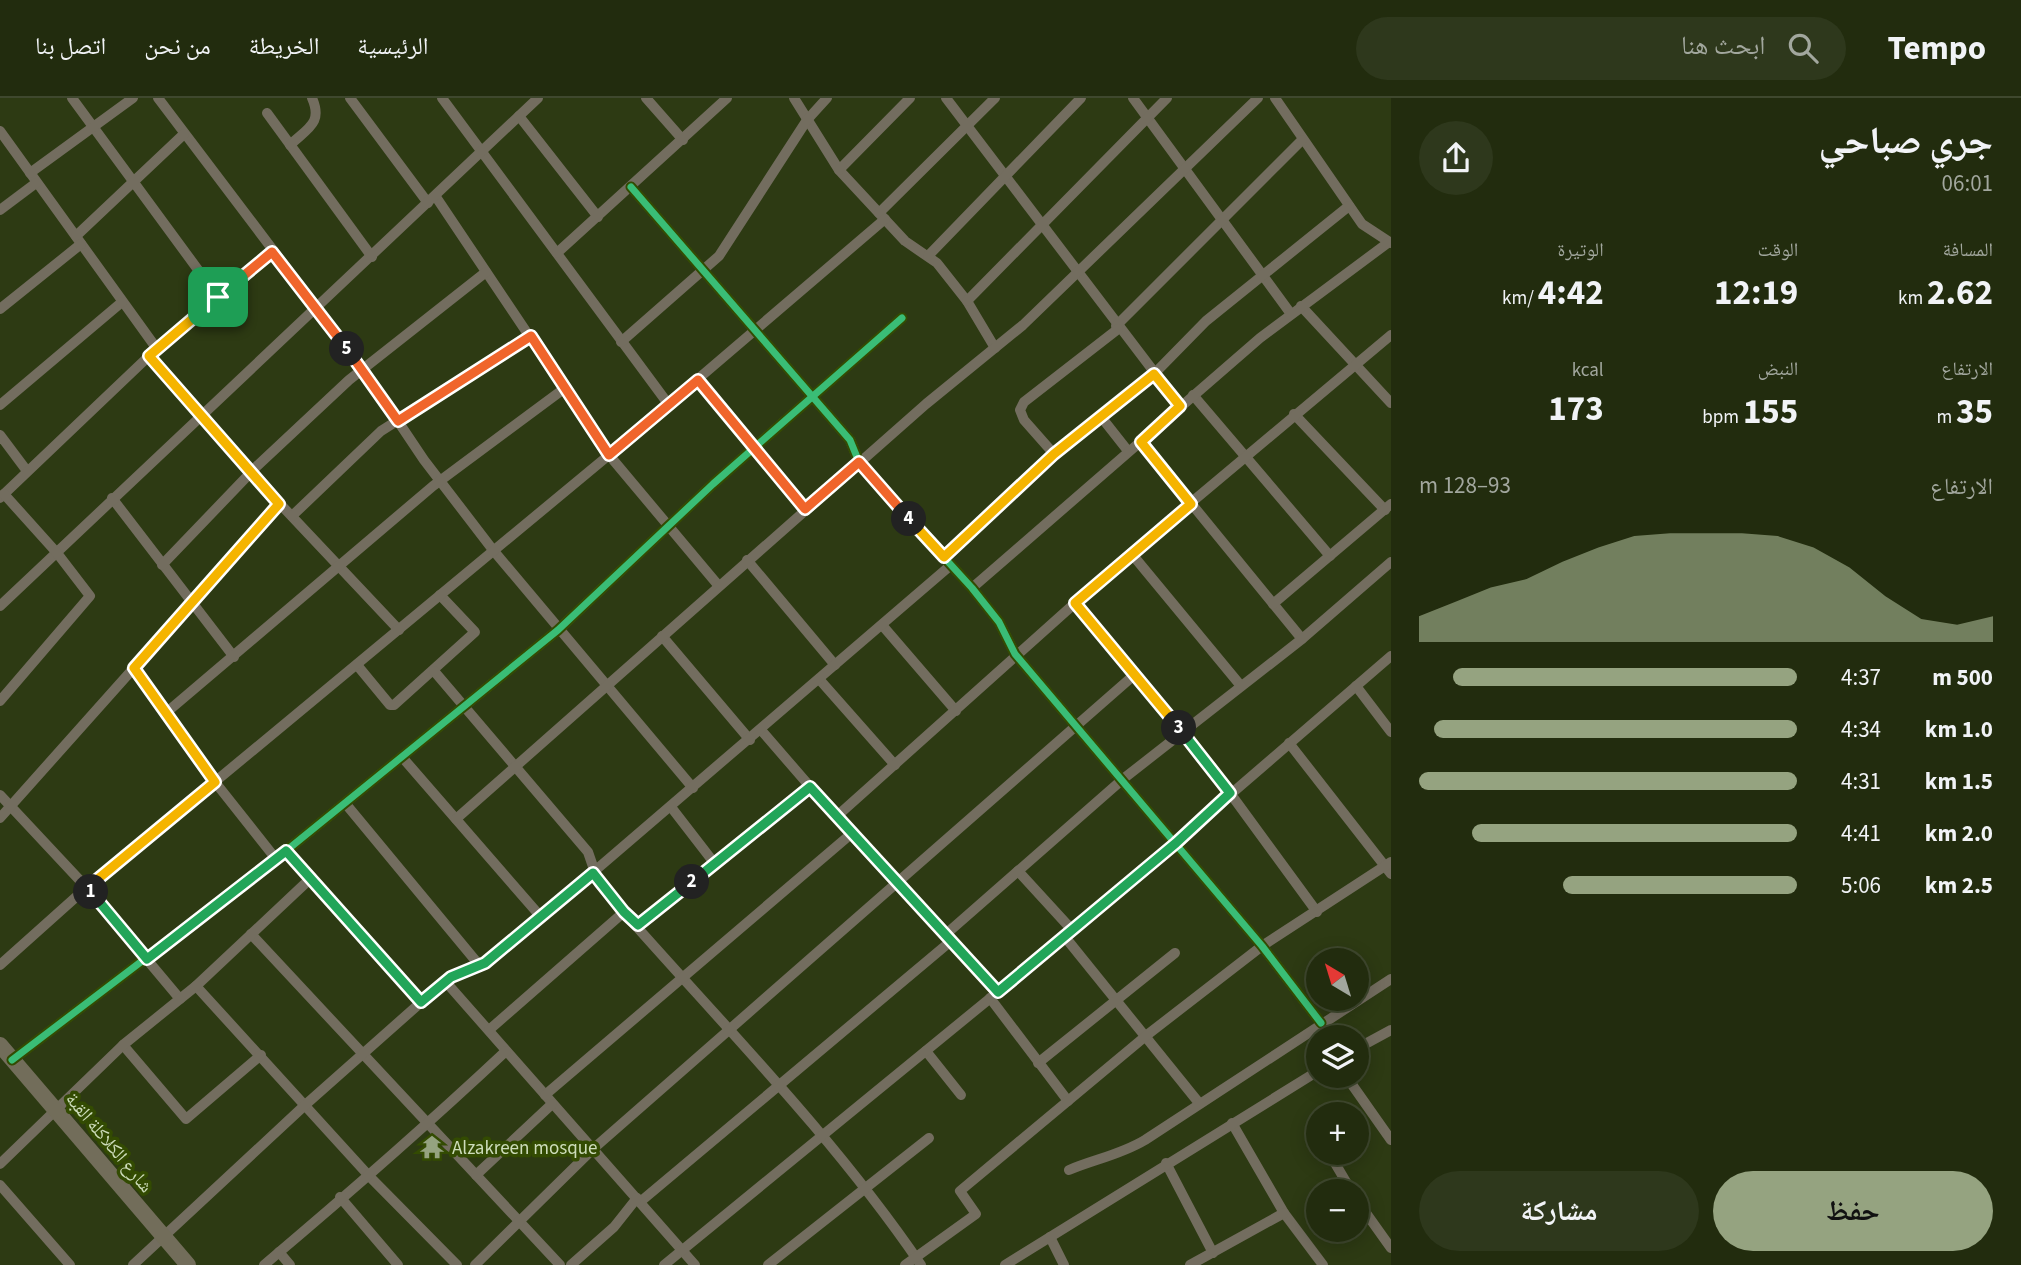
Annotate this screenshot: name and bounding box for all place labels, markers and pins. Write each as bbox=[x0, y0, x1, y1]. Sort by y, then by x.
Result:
pin bbox=[188, 267, 248, 327]
pin: 5 bbox=[330, 331, 364, 366]
pin: 4 bbox=[892, 502, 926, 536]
pin: 3 bbox=[1162, 710, 1196, 746]
pin: 2 bbox=[674, 864, 710, 900]
pin: 1 bbox=[74, 874, 108, 910]
temple icon: Alzakreen mosque bbox=[418, 1133, 446, 1161]
place label: Alzakreen mosque bbox=[452, 1135, 598, 1162]

